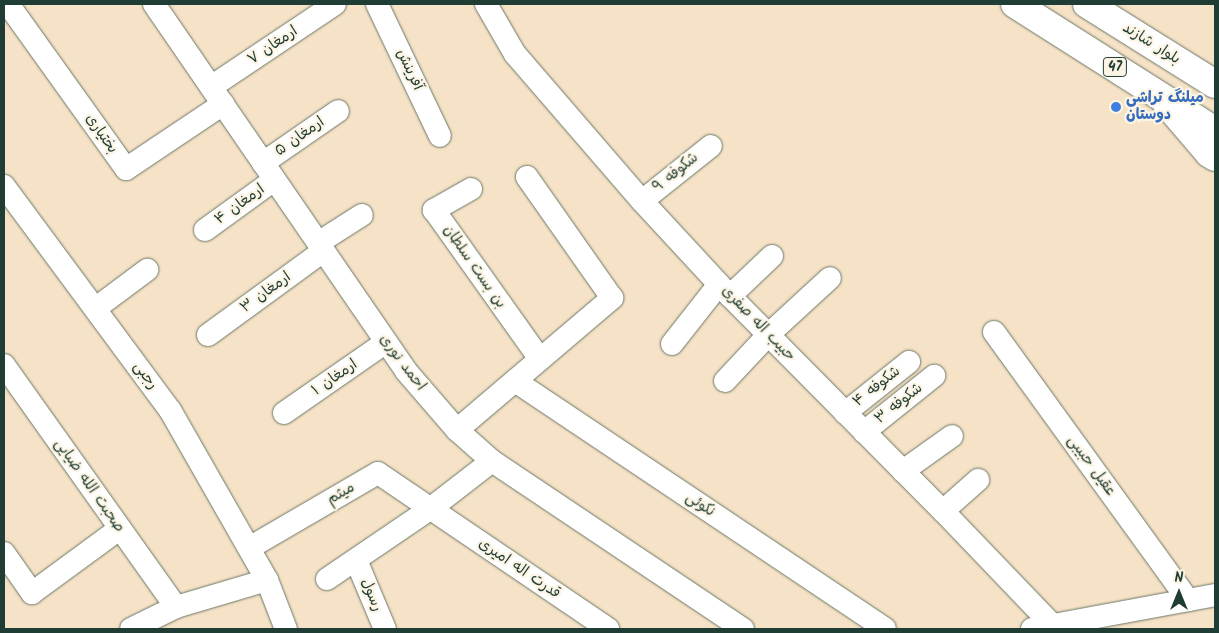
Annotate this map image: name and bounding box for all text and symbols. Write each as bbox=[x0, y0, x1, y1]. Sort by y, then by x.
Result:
street label: بلوار شازند bbox=[1119, 19, 1183, 69]
street label: ارمغان ۷ bbox=[245, 23, 301, 69]
street label: آفرینش bbox=[392, 47, 426, 93]
road number: 47 bbox=[1102, 56, 1128, 78]
place label: میلنگ تراشی دوستان bbox=[1126, 89, 1204, 124]
marker: میلنگ تراشی دوستان bbox=[1110, 101, 1122, 113]
street label: بختیاری bbox=[81, 111, 121, 157]
street label: ارمغان ۵ bbox=[272, 113, 328, 161]
street label: شکوفه ۹ bbox=[650, 149, 702, 197]
street label: ارمغان ۴ bbox=[212, 181, 268, 229]
street label: بن بست سلطان bbox=[439, 222, 509, 312]
street label: ارمغان ۳ bbox=[237, 269, 295, 317]
street label: حبیب اله صفری bbox=[717, 282, 799, 366]
street label: احمد نوری bbox=[375, 331, 429, 395]
street label: ارمغان ۱ bbox=[309, 356, 361, 400]
street label: رجبی bbox=[129, 359, 161, 393]
street label: شکوفه ۴ bbox=[850, 363, 904, 411]
street label: شکوفه ۳ bbox=[871, 380, 927, 428]
street label: عقیل حبیبی bbox=[1063, 432, 1119, 500]
street label: صحبت الله ضیایی bbox=[50, 436, 128, 536]
street label: میثم bbox=[324, 479, 358, 509]
street label: نکوئی bbox=[682, 489, 718, 521]
street label: قدرت اله امیری bbox=[475, 535, 563, 603]
text: N bbox=[1175, 567, 1183, 589]
north arrow bbox=[1154, 568, 1204, 618]
street label: رسول bbox=[356, 576, 386, 614]

